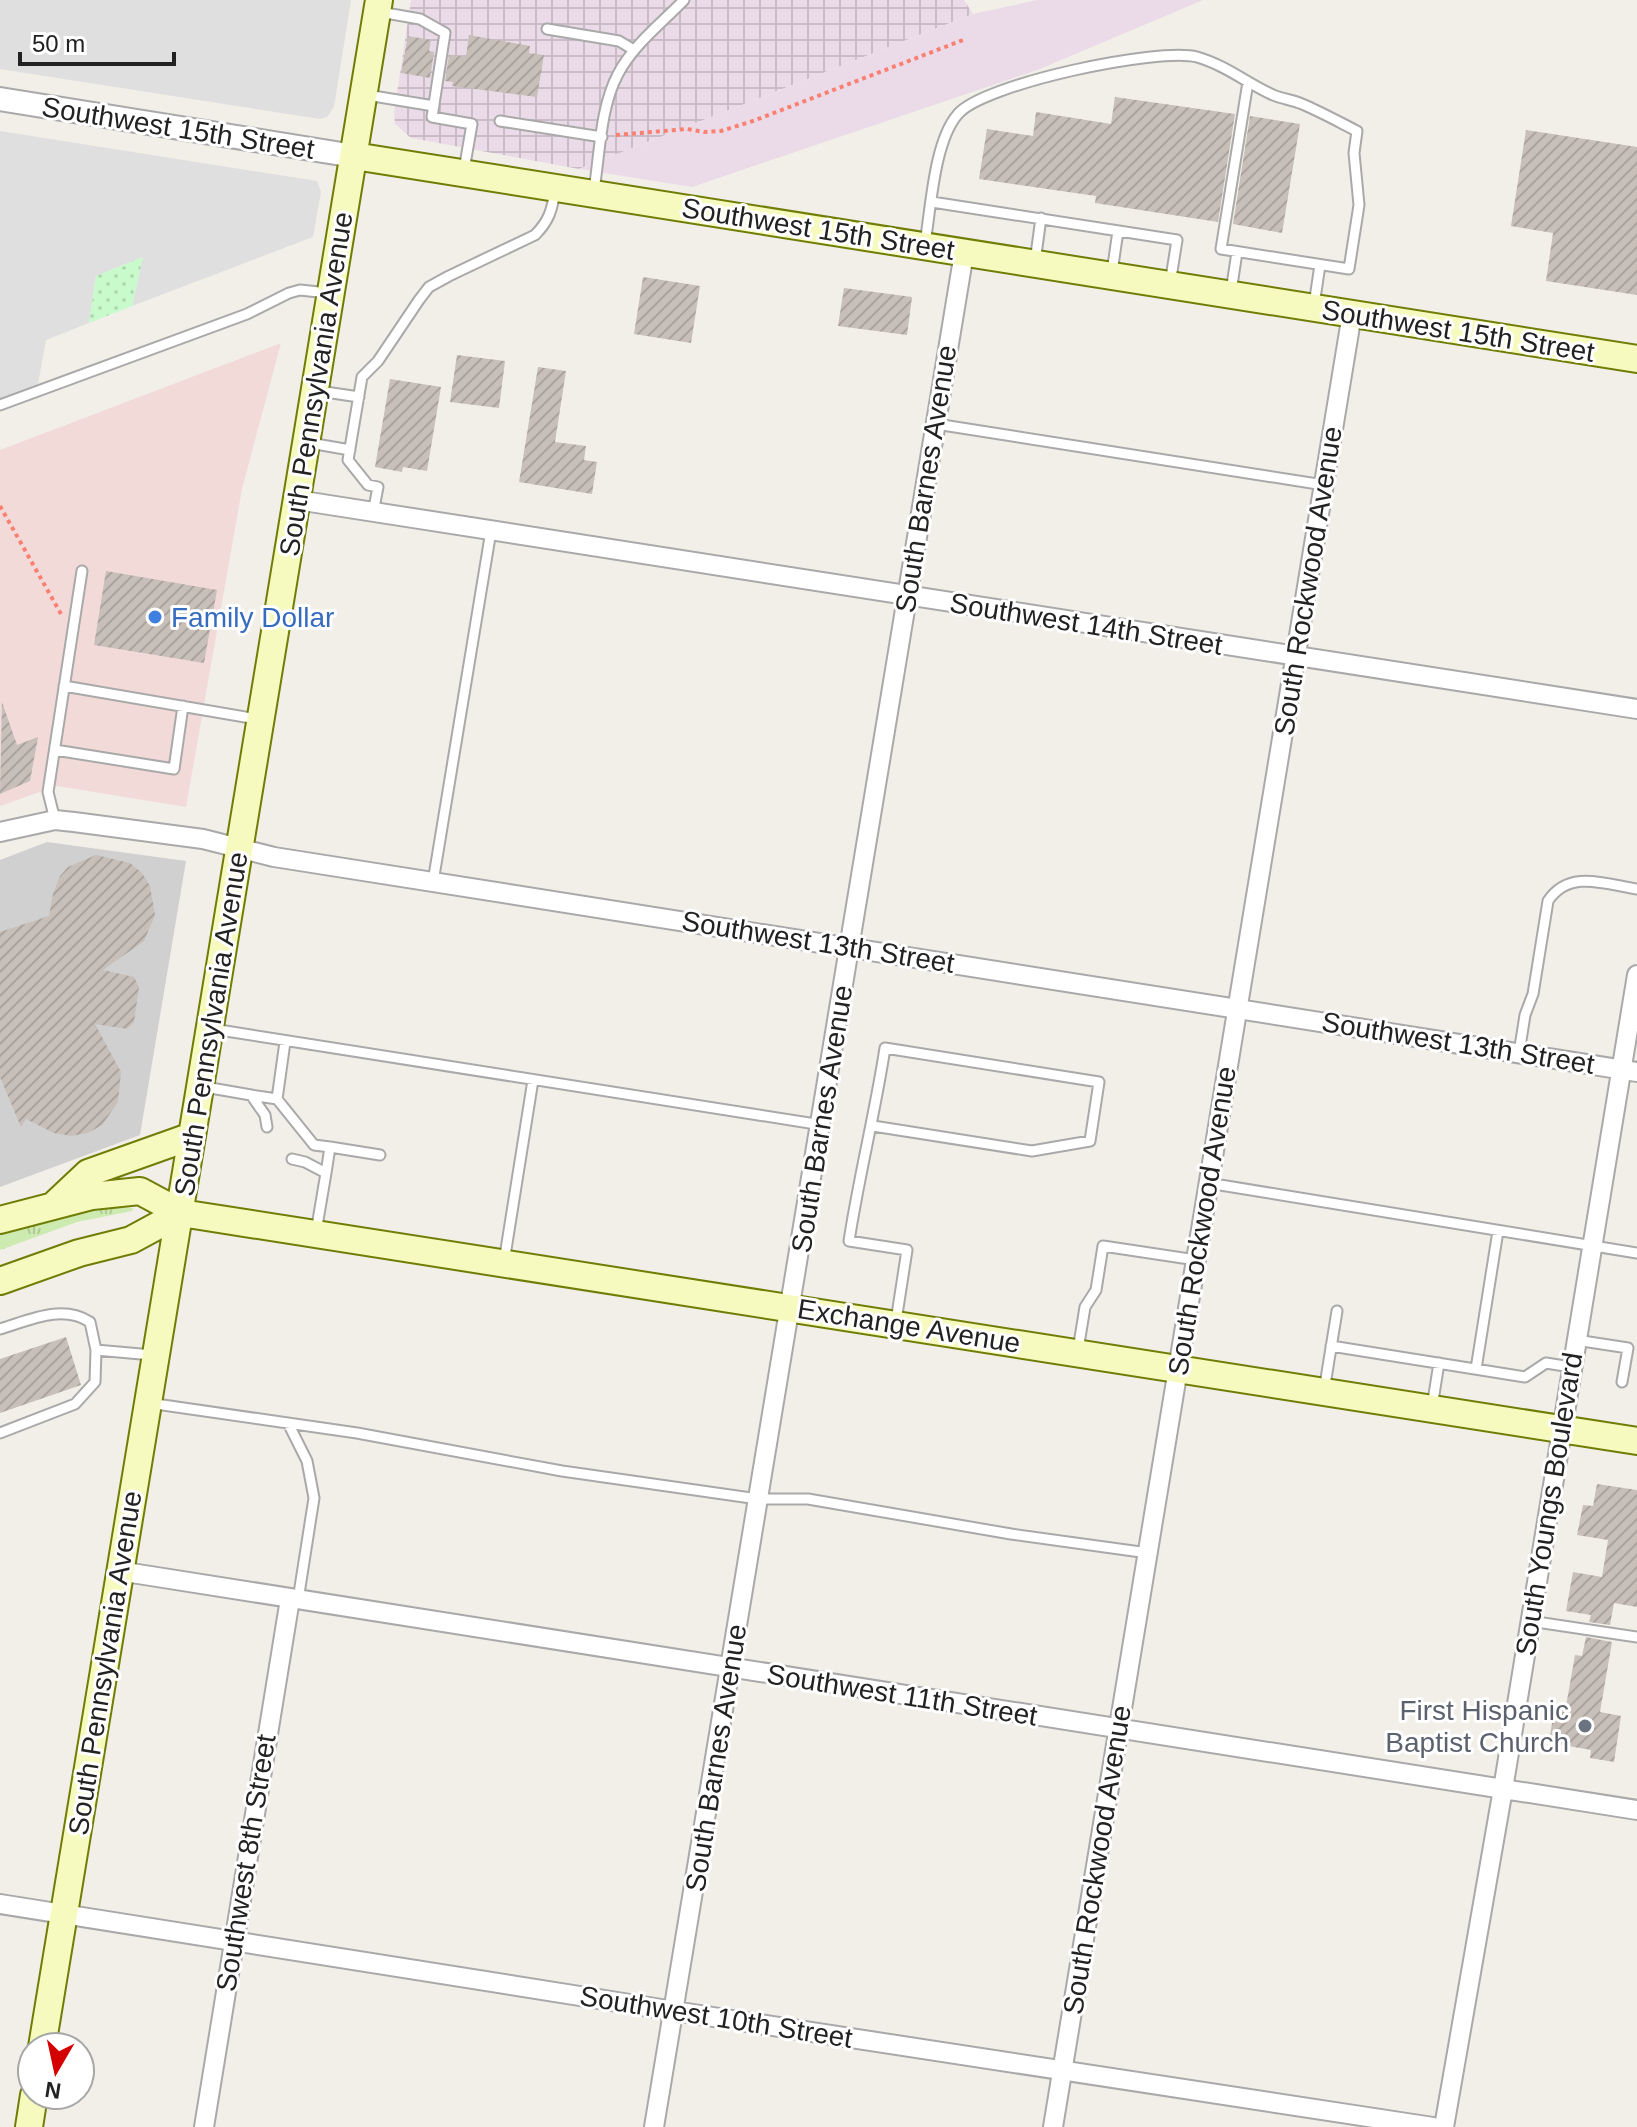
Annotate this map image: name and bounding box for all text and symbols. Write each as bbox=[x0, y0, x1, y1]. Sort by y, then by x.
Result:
scale bar bbox=[20, 16, 174, 66]
text: 50 m bbox=[32, 30, 85, 57]
street label: Southwest 15th Street bbox=[40, 91, 317, 165]
street label: Southwest 15th Street bbox=[680, 192, 957, 266]
street label: South Pennsylvania Avenue bbox=[273, 210, 359, 558]
street label: Southwest 15th Street bbox=[1320, 294, 1597, 368]
street label: South Barnes Avenue bbox=[890, 343, 962, 615]
street label: South Rockwood Avenue bbox=[1268, 424, 1348, 738]
street label: Southwest 14th Street bbox=[948, 587, 1225, 661]
place label: Family Dollar bbox=[171, 602, 334, 633]
marker: Family Dollar bbox=[146, 608, 164, 626]
street label: South Pennsylvania Avenue bbox=[168, 850, 254, 1198]
street label: Southwest 13th Street bbox=[680, 905, 957, 979]
street label: South Barnes Avenue bbox=[786, 983, 858, 1255]
street label: Southwest 13th Street bbox=[1320, 1006, 1597, 1080]
street label: South Rockwood Avenue bbox=[1162, 1064, 1242, 1378]
street label: Exchange Avenue bbox=[795, 1293, 1023, 1359]
street label: South Youngs Boulevard bbox=[1510, 1350, 1588, 1658]
street label: South Pennsylvania Avenue bbox=[62, 1489, 148, 1837]
street label: South Barnes Avenue bbox=[680, 1622, 752, 1894]
street label: Southwest 11th Street bbox=[765, 1658, 1040, 1732]
place label: First Hispanic Baptist Church bbox=[1385, 1695, 1569, 1758]
street label: South Rockwood Avenue bbox=[1057, 1703, 1137, 2017]
marker: First Hispanic Baptist Church bbox=[1576, 1717, 1594, 1735]
street label: Southwest 8th Street bbox=[210, 1732, 282, 1994]
street label: Southwest 10th Street bbox=[578, 1980, 855, 2054]
north arrow bbox=[16, 2031, 96, 2111]
text: N bbox=[43, 2077, 63, 2104]

